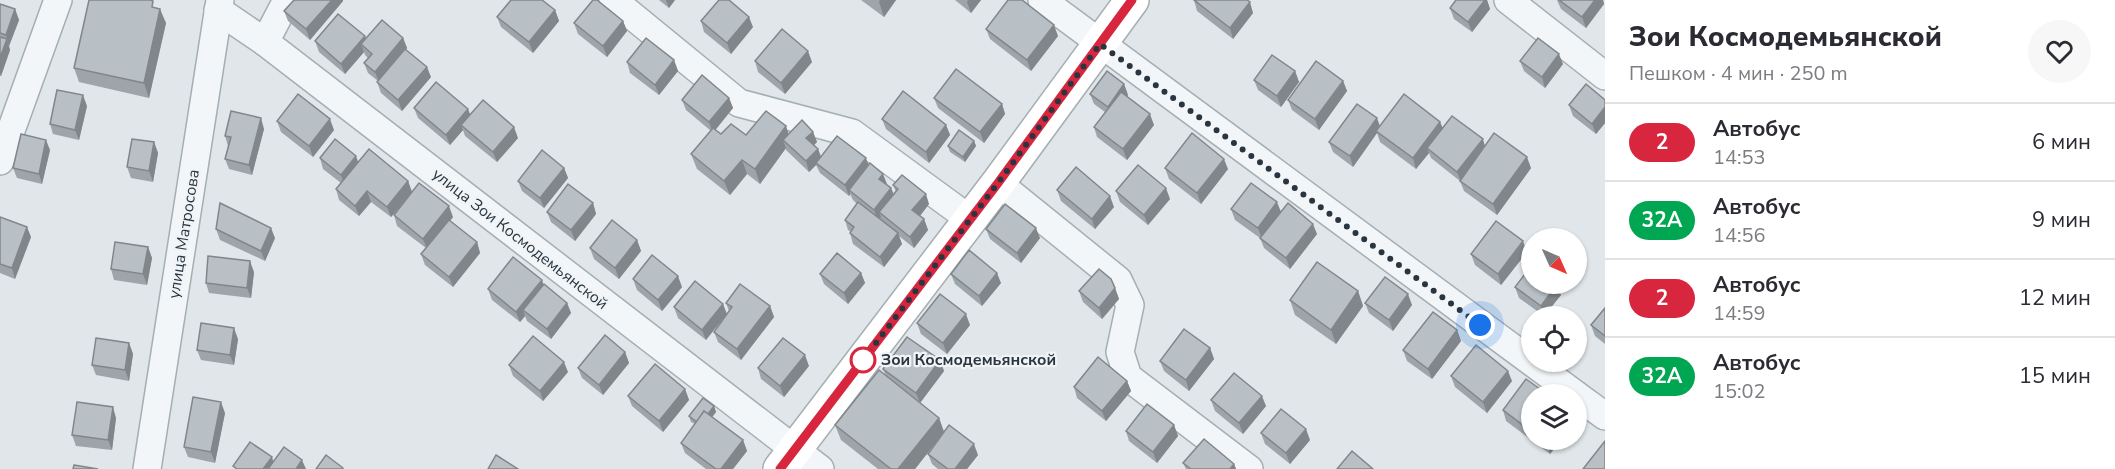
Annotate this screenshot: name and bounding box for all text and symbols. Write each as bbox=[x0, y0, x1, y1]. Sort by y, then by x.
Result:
text: Зои Космодемьянской bbox=[1629, 18, 1942, 56]
button: heart bbox=[2028, 20, 2091, 83]
text: Пешком · 4 мин · 250 m bbox=[1629, 60, 1848, 87]
text: Автобус bbox=[1713, 114, 1801, 144]
text: 6 мин bbox=[2032, 127, 2091, 157]
text: 2 bbox=[1656, 128, 1668, 156]
text: 14:53 bbox=[1713, 144, 1766, 171]
street label: улица Зои Космодемьянской bbox=[427, 163, 613, 315]
street label: улица Матросова bbox=[163, 168, 205, 300]
text: Автобус bbox=[1713, 192, 1801, 222]
text: 9 мин bbox=[2032, 205, 2091, 235]
text: 32A bbox=[1642, 206, 1682, 234]
text: 14:56 bbox=[1713, 222, 1766, 249]
north arrow bbox=[1521, 228, 1587, 294]
map controls bbox=[1521, 228, 1587, 450]
text: Автобус bbox=[1713, 270, 1801, 300]
text: 12 мин bbox=[2019, 283, 2091, 313]
text: 2 bbox=[1656, 284, 1668, 312]
text: 14:59 bbox=[1713, 300, 1766, 327]
button: locate bbox=[1521, 306, 1587, 372]
your location bbox=[1465, 310, 1495, 340]
marker: Зои Космодемьянской bbox=[850, 347, 876, 373]
text: Автобус bbox=[1713, 348, 1801, 378]
place label: Зои Космодемьянской bbox=[881, 349, 1056, 371]
text: 15 мин bbox=[2019, 361, 2091, 391]
text: 32A bbox=[1642, 362, 1682, 390]
text: 15:02 bbox=[1713, 378, 1766, 405]
button: layers bbox=[1521, 384, 1587, 450]

